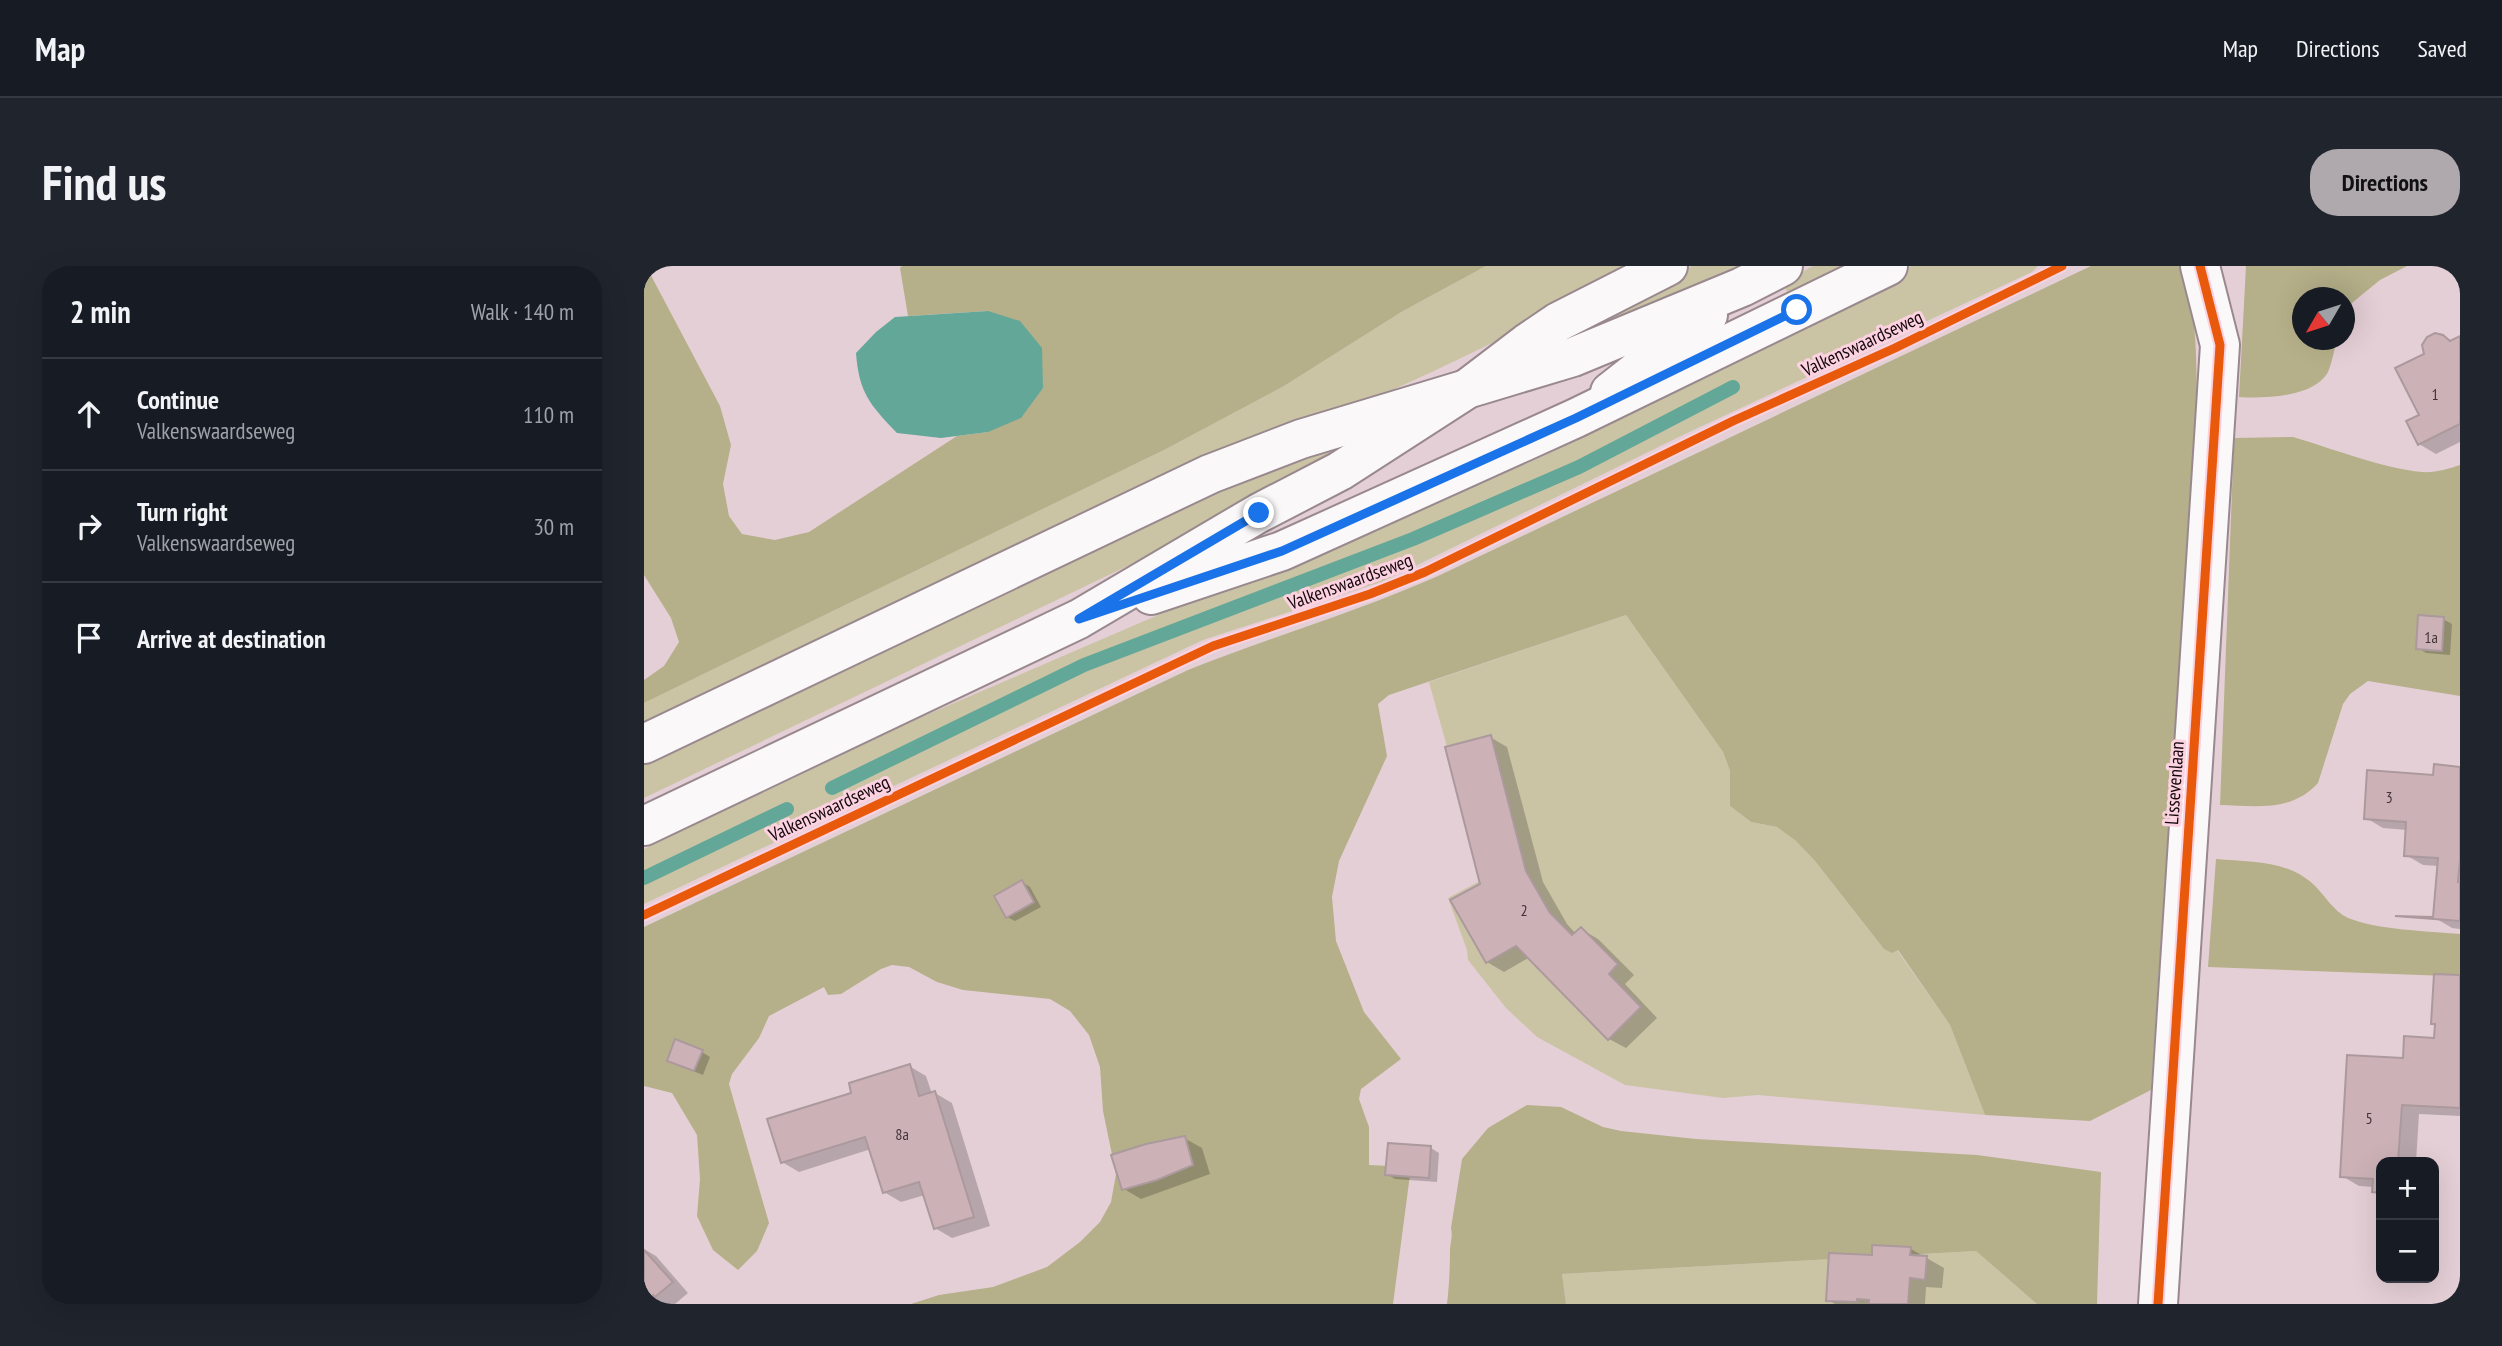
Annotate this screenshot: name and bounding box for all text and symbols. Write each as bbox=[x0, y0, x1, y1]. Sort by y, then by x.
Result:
text: Map bbox=[35, 27, 85, 70]
text: Map bbox=[2223, 33, 2258, 64]
text: Directions bbox=[2296, 33, 2380, 64]
text: Saved bbox=[2418, 33, 2467, 64]
button: Directions bbox=[2310, 149, 2460, 216]
text: Find us bbox=[42, 150, 166, 214]
north arrow bbox=[2292, 287, 2355, 350]
text: 2 min bbox=[70, 292, 131, 331]
route start bbox=[1781, 294, 1812, 325]
text: Walk · 140 m bbox=[471, 297, 574, 326]
street label: Valkenswaardseweg bbox=[1797, 304, 1926, 382]
text: Continue bbox=[137, 383, 219, 416]
house number: 1 bbox=[2431, 384, 2439, 404]
icon: ahead bbox=[70, 395, 108, 433]
text: 110 m bbox=[523, 400, 574, 429]
text: Valkenswaardseweg bbox=[137, 416, 295, 445]
text: Turn right bbox=[137, 495, 228, 528]
route end bbox=[1243, 497, 1274, 528]
icon: right bbox=[70, 507, 108, 545]
text: 30 m bbox=[533, 512, 574, 541]
text: Valkenswaardseweg bbox=[137, 528, 295, 557]
street label: Valkenswaardseweg bbox=[1284, 547, 1416, 615]
icon: arrive bbox=[70, 619, 108, 657]
text: Arrive at destination bbox=[137, 622, 326, 655]
house number: 1a bbox=[2424, 627, 2438, 647]
street label: Lissevenlaan bbox=[2159, 740, 2189, 826]
street label: Valkenswaardseweg bbox=[764, 769, 893, 847]
house number: 3 bbox=[2385, 787, 2393, 807]
house number: 2 bbox=[1520, 900, 1528, 920]
house number: 5 bbox=[2365, 1108, 2373, 1128]
house number: 8a bbox=[895, 1124, 909, 1144]
map controls bbox=[2376, 1157, 2439, 1283]
button: + bbox=[2376, 1157, 2439, 1220]
button: − bbox=[2376, 1220, 2439, 1283]

